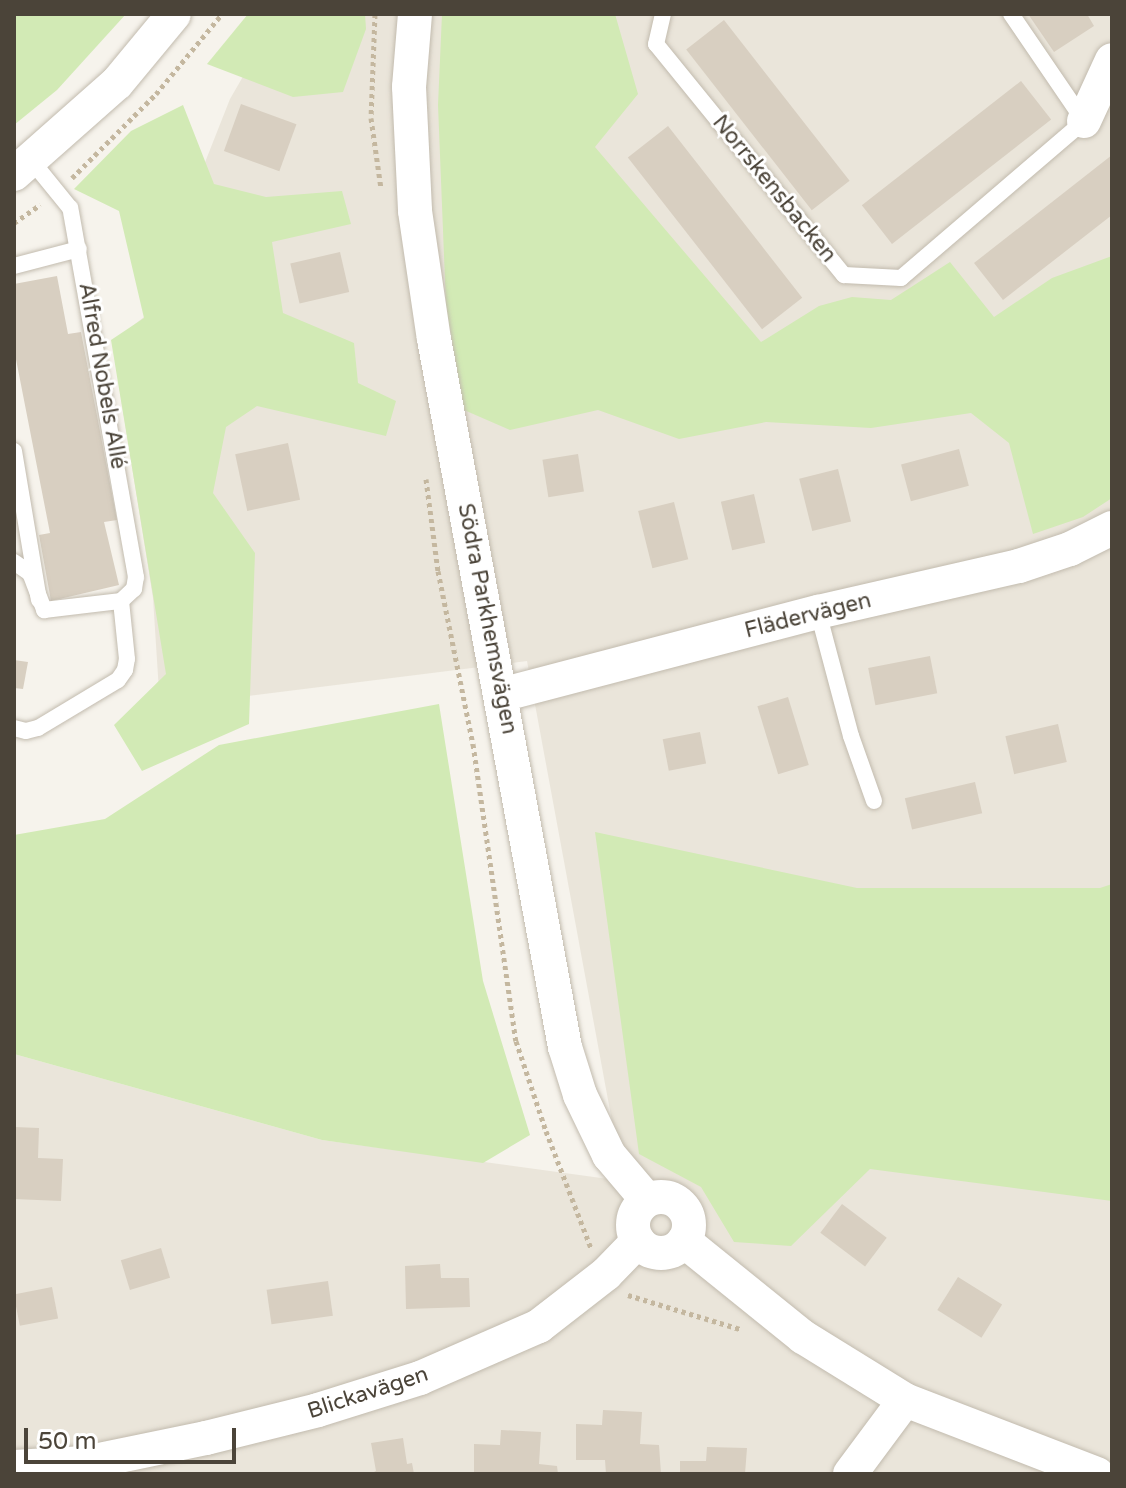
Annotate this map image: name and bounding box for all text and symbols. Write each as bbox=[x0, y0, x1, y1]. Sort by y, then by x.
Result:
street label: Norrskensbacken bbox=[706, 110, 842, 268]
street label: Alfred Nobels Allé bbox=[73, 281, 131, 471]
street label: Södra Parkhemsvägen bbox=[452, 501, 522, 737]
street label: Flädervägen bbox=[742, 588, 874, 644]
street label: Blickavägen bbox=[304, 1361, 432, 1425]
scale bar bbox=[28, 1412, 240, 1462]
text: 50 m bbox=[38, 1427, 96, 1456]

